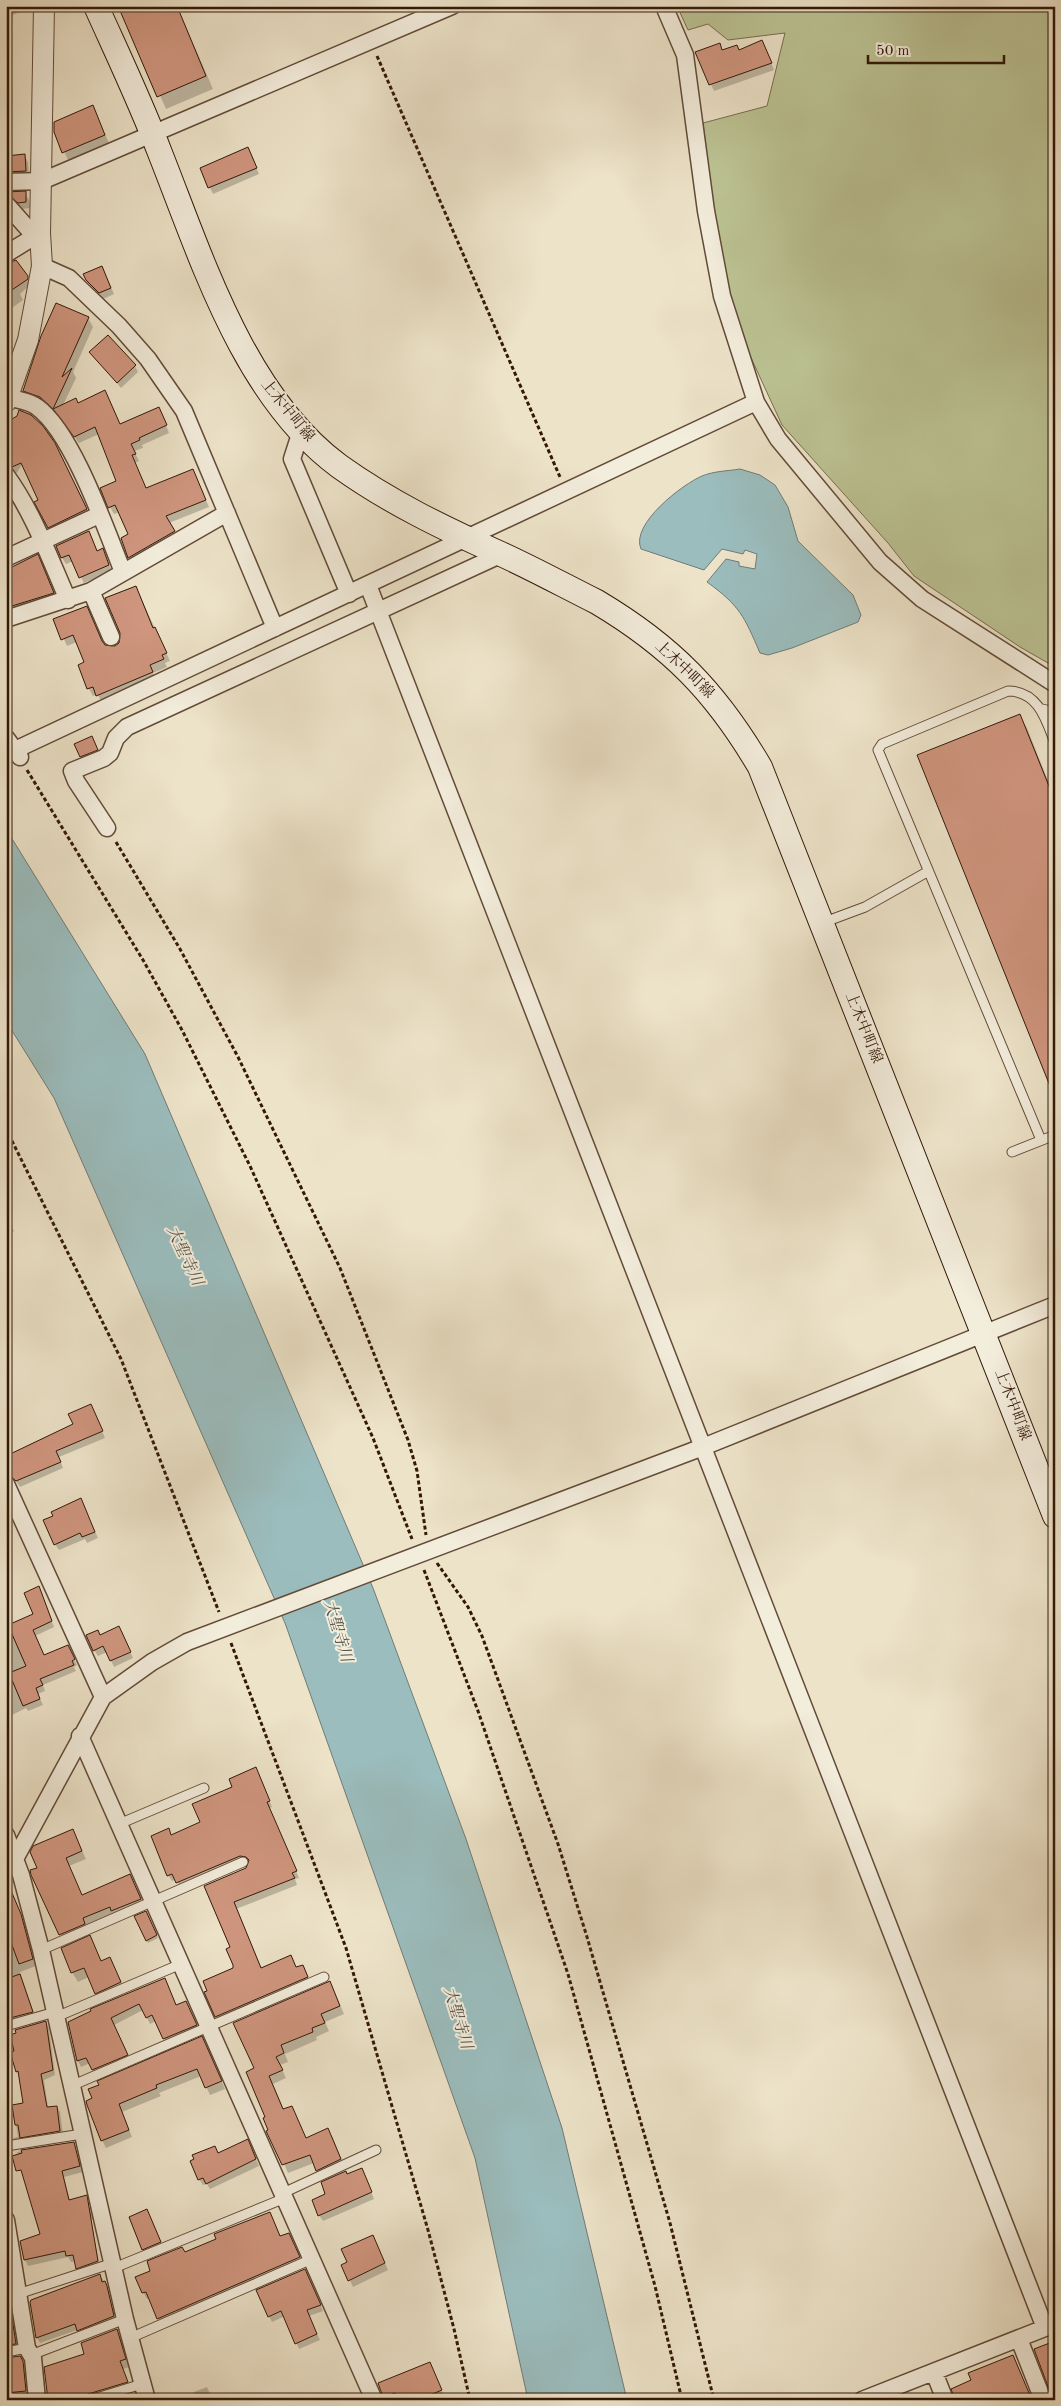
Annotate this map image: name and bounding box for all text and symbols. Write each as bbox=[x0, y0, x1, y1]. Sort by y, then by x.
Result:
scale bar bbox=[868, 32, 1005, 64]
text: 50 m bbox=[876, 44, 910, 59]
street label: 上木中町線 bbox=[258, 376, 318, 445]
street label: 上木中町線 bbox=[652, 637, 718, 701]
street label: 上木中町線 bbox=[842, 990, 886, 1066]
water label: 大聖寺川 bbox=[163, 1223, 207, 1290]
street label: 上木中町線 bbox=[992, 1367, 1034, 1443]
water label: 大聖寺川 bbox=[320, 1597, 357, 1666]
water label: 大聖寺川 bbox=[440, 1984, 477, 2053]

